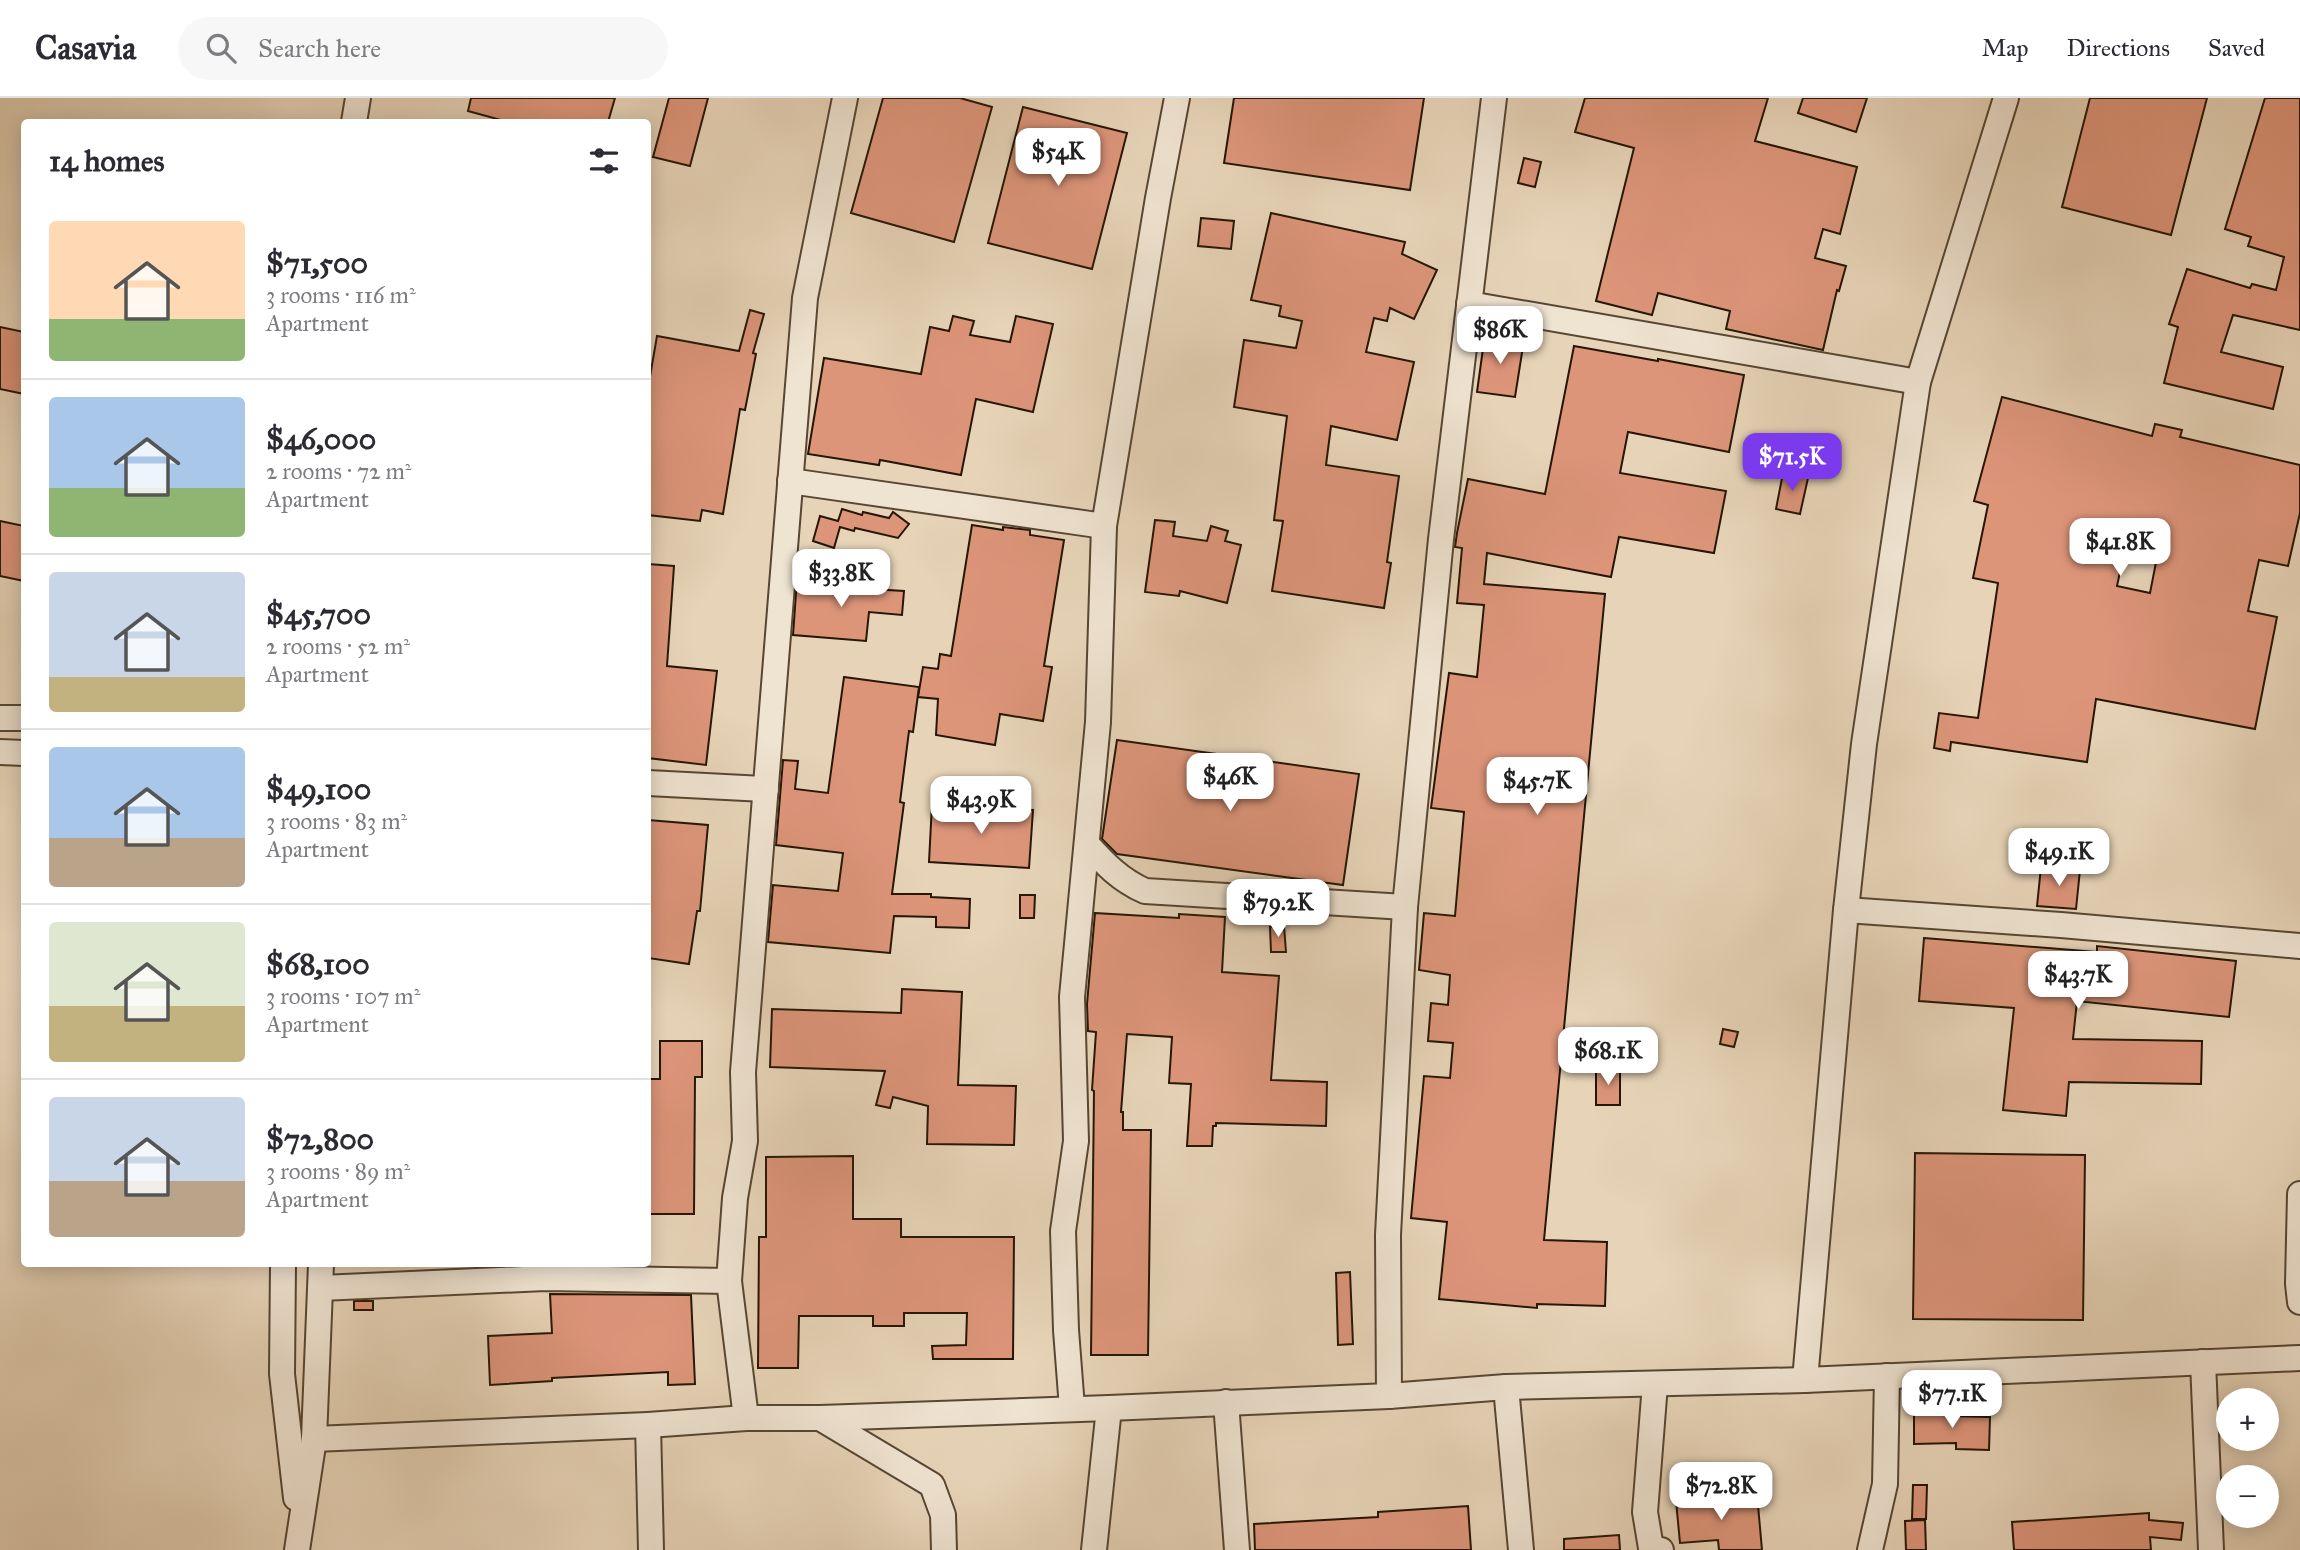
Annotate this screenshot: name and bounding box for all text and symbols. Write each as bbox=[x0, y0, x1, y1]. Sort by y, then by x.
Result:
search box bbox=[178, 17, 668, 80]
text: Casavia bbox=[35, 28, 136, 68]
icon: search bbox=[202, 29, 240, 67]
text: Search here bbox=[258, 32, 381, 64]
text: Map bbox=[1982, 33, 2029, 63]
text: Directions bbox=[2067, 33, 2170, 63]
text: Saved bbox=[2208, 33, 2265, 63]
pin: $54K bbox=[1017, 129, 1099, 188]
text: $54K bbox=[1031, 137, 1085, 165]
icon: filters bbox=[585, 142, 623, 180]
text: 14 homes bbox=[49, 143, 164, 179]
text: $71,500 bbox=[266, 245, 368, 281]
icon: home bbox=[105, 249, 189, 333]
text: 3 rooms · 116 m² bbox=[266, 281, 416, 309]
pin: $86K bbox=[1459, 306, 1541, 366]
text: Apartment bbox=[266, 309, 369, 337]
text: $86K bbox=[1473, 315, 1527, 343]
text: $46,000 bbox=[266, 421, 376, 457]
icon: home bbox=[105, 425, 189, 509]
pin: $71.5K bbox=[1735, 434, 1849, 493]
text: $71.5K bbox=[1759, 442, 1825, 470]
text: 2 rooms · 72 m² bbox=[266, 457, 411, 485]
text: Apartment bbox=[266, 485, 369, 513]
pin: $41.8K bbox=[2063, 518, 2177, 578]
text: $41.8K bbox=[2085, 527, 2155, 555]
pin: $33.8K bbox=[784, 550, 898, 609]
text: $33.8K bbox=[808, 558, 874, 586]
text: $45,700 bbox=[266, 596, 371, 632]
icon: home bbox=[105, 600, 189, 684]
text: 2 rooms · 52 m² bbox=[266, 632, 410, 660]
text: Apartment bbox=[266, 660, 369, 688]
pin: $46K bbox=[1189, 754, 1271, 813]
pin: $45.7K bbox=[1480, 758, 1594, 817]
text: $46K bbox=[1203, 762, 1257, 790]
text: $45.7K bbox=[1503, 766, 1571, 794]
text: $49,100 bbox=[266, 771, 371, 807]
icon: home bbox=[105, 775, 189, 859]
pin: $43.9K bbox=[924, 776, 1038, 836]
text: $43.9K bbox=[946, 785, 1016, 813]
text: 3 rooms · 83 m² bbox=[266, 807, 407, 835]
pin: $49.1K bbox=[2002, 828, 2116, 888]
text: Apartment bbox=[266, 835, 369, 863]
text: $49.1K bbox=[2024, 837, 2094, 865]
pin: $79.2K bbox=[1221, 880, 1335, 939]
text: $79.2K bbox=[1243, 888, 1313, 916]
text: $68,100 bbox=[266, 946, 370, 982]
icon: home bbox=[105, 950, 189, 1034]
pin: $43.7K bbox=[2021, 951, 2135, 1011]
text: $43.7K bbox=[2044, 960, 2112, 988]
text: 3 rooms · 107 m² bbox=[266, 982, 420, 1010]
text: Apartment bbox=[266, 1010, 369, 1038]
pin: $68.1K bbox=[1551, 1028, 1665, 1087]
text: $68.1K bbox=[1574, 1036, 1642, 1064]
text: $72,800 bbox=[266, 1121, 374, 1157]
icon: home bbox=[105, 1125, 189, 1209]
text: 3 rooms · 89 m² bbox=[266, 1157, 410, 1185]
text: Apartment bbox=[266, 1185, 369, 1213]
pin: $77.1K bbox=[1895, 1370, 2009, 1430]
text: $77.1K bbox=[1918, 1379, 1986, 1407]
map controls bbox=[2216, 1388, 2279, 1528]
button: + bbox=[2216, 1388, 2279, 1451]
pin: $72.8K bbox=[1664, 1462, 1778, 1522]
button: − bbox=[2216, 1465, 2279, 1528]
text: $72.8K bbox=[1685, 1471, 1757, 1499]

